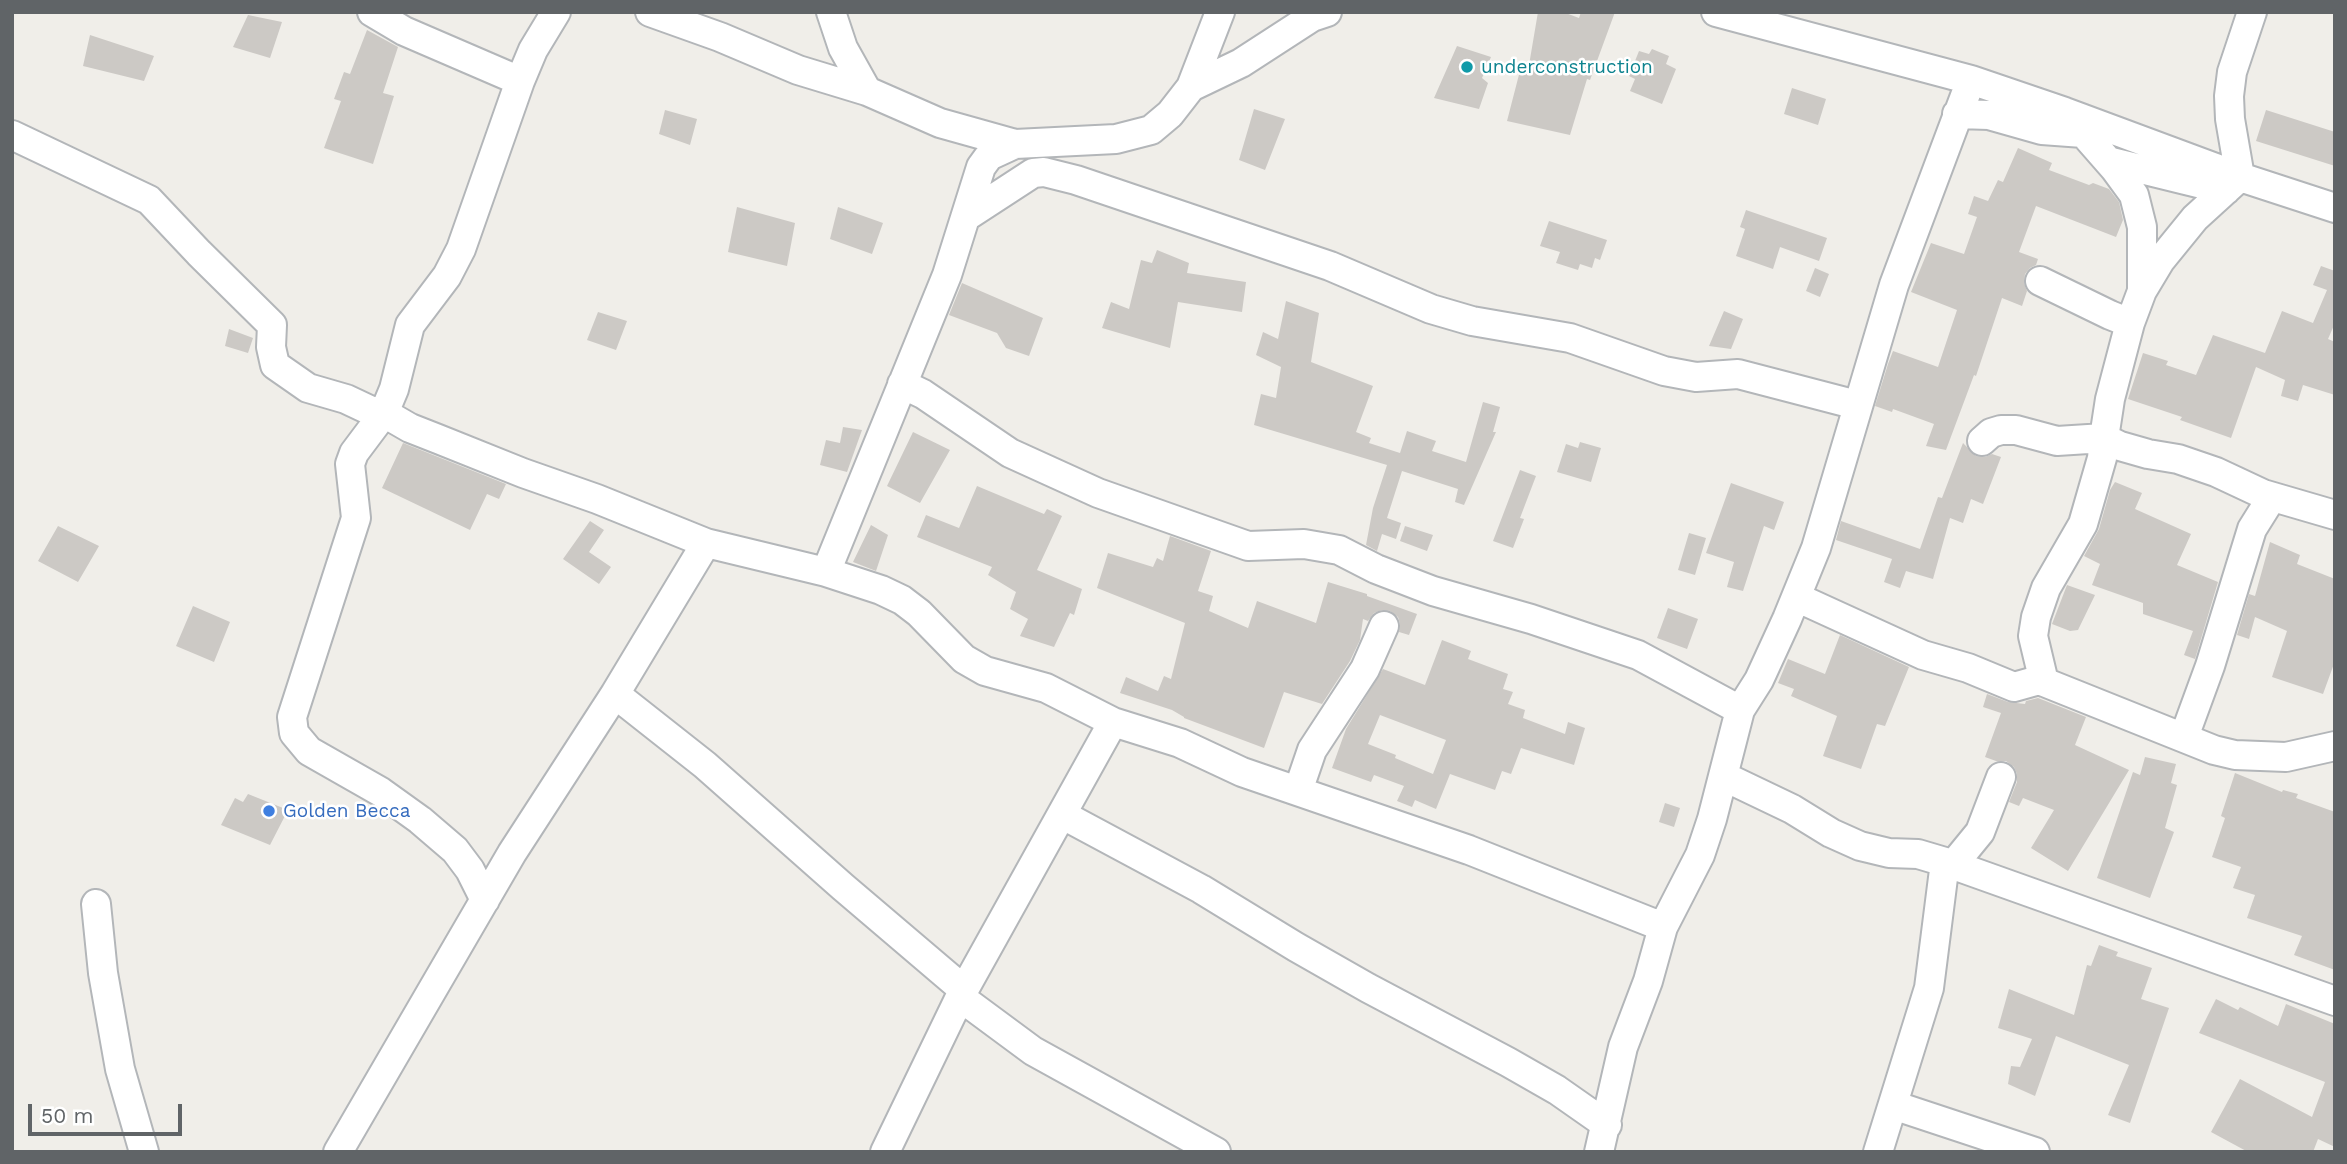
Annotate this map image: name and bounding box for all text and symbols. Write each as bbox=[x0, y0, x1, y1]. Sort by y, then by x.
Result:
place label: underconstruction bbox=[1481, 56, 1653, 78]
marker: underconstruction bbox=[1459, 59, 1475, 75]
place label: Golden Becca bbox=[283, 800, 410, 822]
marker: Golden Becca bbox=[261, 803, 277, 819]
scale bar bbox=[32, 1090, 186, 1134]
text: 50 m bbox=[41, 1103, 93, 1128]

